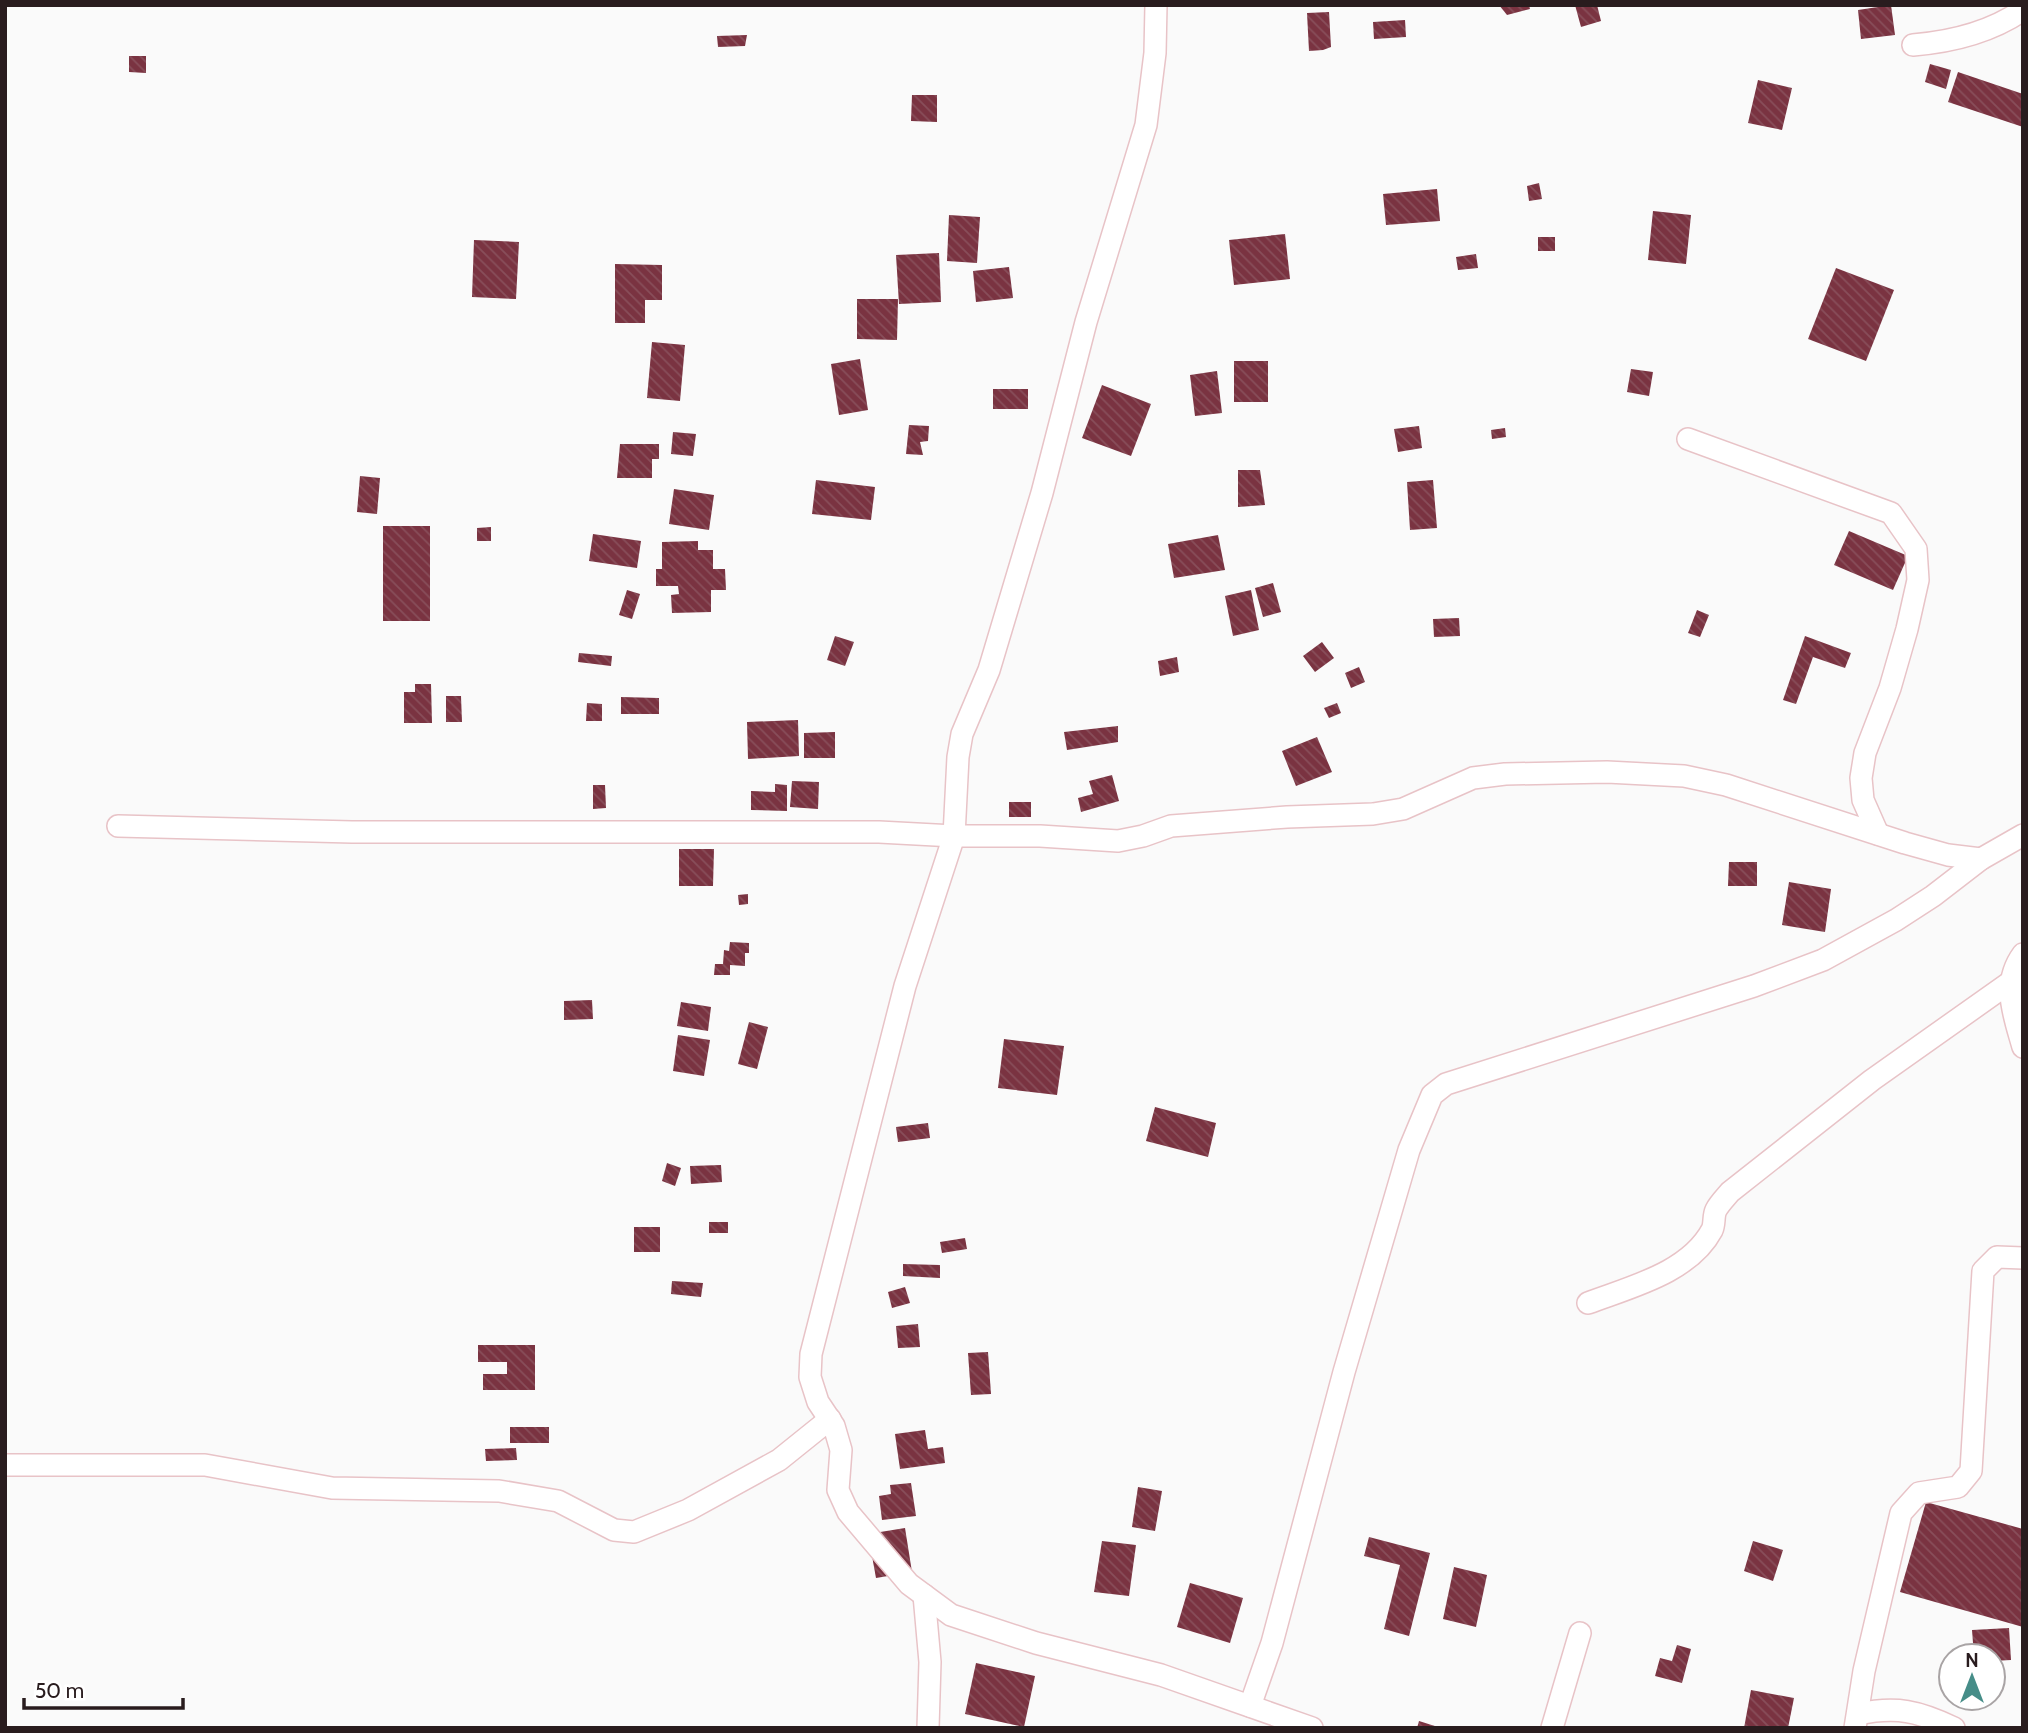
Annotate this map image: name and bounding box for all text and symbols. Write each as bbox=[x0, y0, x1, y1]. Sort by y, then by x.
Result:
north arrow bbox=[1937, 1642, 2007, 1712]
text: N bbox=[1965, 1649, 1979, 1672]
scale bar bbox=[24, 1666, 184, 1710]
text: 50 m bbox=[35, 1678, 84, 1703]

